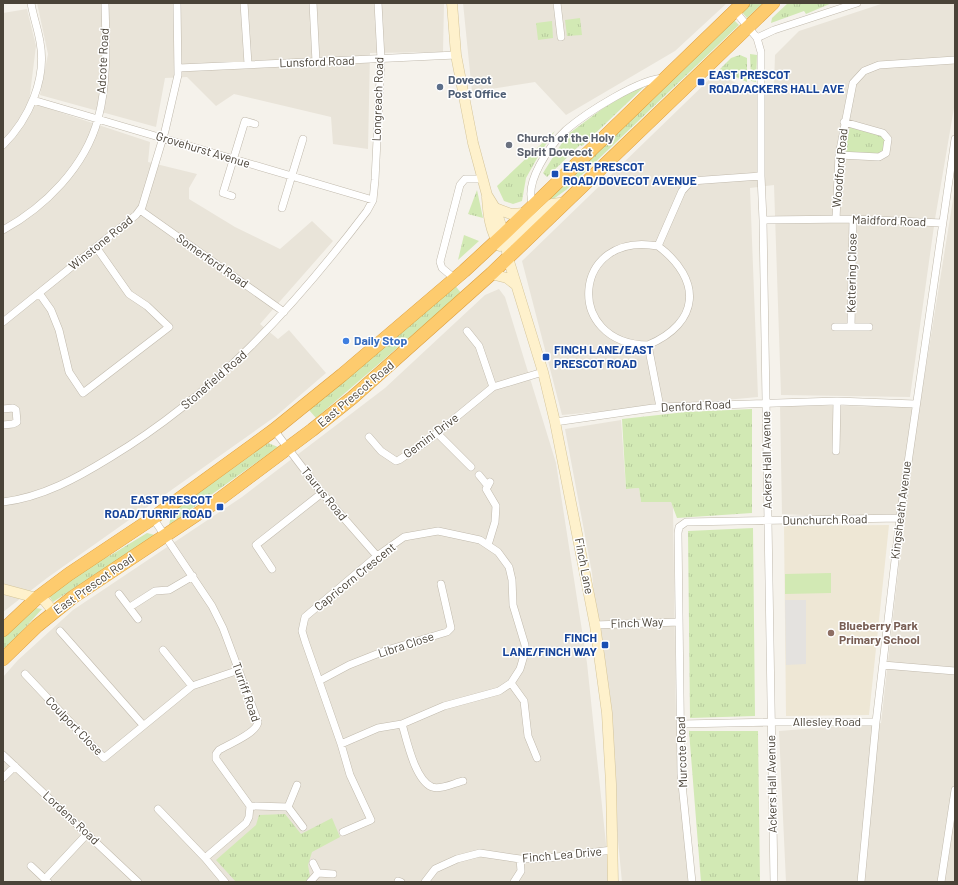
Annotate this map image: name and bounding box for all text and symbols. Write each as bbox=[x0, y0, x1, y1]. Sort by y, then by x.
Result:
street label: Adcote Road bbox=[93, 28, 111, 94]
street label: Lunsford Road bbox=[279, 53, 355, 69]
street label: Longreach Road bbox=[369, 56, 385, 142]
place label: EAST PRESCOT ROAD/ACKERS HALL AVE bbox=[709, 67, 844, 95]
place label: Dovecot Post Office bbox=[448, 72, 507, 100]
marker: EAST PRESCOT ROAD/ACKERS HALL AVE bbox=[696, 77, 706, 87]
marker: Dovecot Post Office bbox=[435, 82, 445, 92]
street label: Grovehurst Avenue bbox=[154, 128, 252, 170]
street label: Woodford Road bbox=[829, 128, 849, 208]
place label: Church of the Holy Spirit Dovecot bbox=[517, 130, 614, 158]
marker: Church of the Holy Spirit Dovecot bbox=[504, 140, 514, 150]
place label: EAST PRESCOT ROAD/DOVECOT AVENUE bbox=[563, 159, 697, 187]
marker: EAST PRESCOT ROAD/DOVECOT AVENUE bbox=[550, 169, 560, 179]
street label: Winstone Road bbox=[66, 212, 135, 272]
street label: Maidford Road bbox=[852, 212, 926, 228]
street label: Somerford Road bbox=[174, 230, 251, 290]
street label: Kettering Close bbox=[843, 233, 859, 313]
place label: Daily Stop bbox=[354, 333, 407, 347]
marker: Daily Stop bbox=[341, 336, 351, 346]
place label: FINCH LANE/EAST PRESCOT ROAD bbox=[554, 342, 653, 370]
street label: Stonefield Road bbox=[178, 347, 249, 412]
marker: FINCH LANE/EAST PRESCOT ROAD bbox=[541, 352, 551, 362]
street label: East Prescot Road bbox=[314, 357, 396, 429]
street label: Denford Road bbox=[660, 396, 731, 414]
street label: Gemini Drive bbox=[400, 410, 461, 460]
street label: Ackers Hall Avenue bbox=[758, 411, 774, 509]
street label: Kingsheath Avenue bbox=[887, 460, 913, 560]
street label: Taurus Road bbox=[299, 464, 351, 523]
place label: EAST PRESCOT ROAD/TURRIF ROAD bbox=[105, 492, 212, 520]
marker: EAST PRESCOT ROAD/TURRIF ROAD bbox=[215, 502, 225, 512]
street label: Dunchurch Road bbox=[782, 511, 868, 527]
street label: Finch Lane bbox=[573, 536, 597, 595]
street label: Capricorn Crescent bbox=[311, 539, 398, 613]
street label: East Prescot Road bbox=[50, 550, 137, 616]
street label: Finch Way bbox=[610, 614, 664, 630]
place label: Blueberry Park Primary School bbox=[839, 618, 920, 646]
street label: Libra Close bbox=[376, 628, 435, 660]
marker: Blueberry Park Primary School bbox=[826, 628, 836, 638]
place label: FINCH LANE/FINCH WAY bbox=[502, 630, 598, 658]
marker: FINCH LANE/FINCH WAY bbox=[600, 640, 610, 650]
street label: Turriff Road bbox=[230, 660, 264, 723]
street label: Coulport Close bbox=[43, 693, 106, 758]
street label: Allesley Road bbox=[793, 714, 861, 728]
street label: Murcote Road bbox=[673, 716, 689, 788]
street label: Ackers Hall Avenue bbox=[763, 735, 779, 833]
street label: Lordens Road bbox=[41, 788, 103, 847]
street label: Finch Lea Drive bbox=[522, 844, 602, 864]

